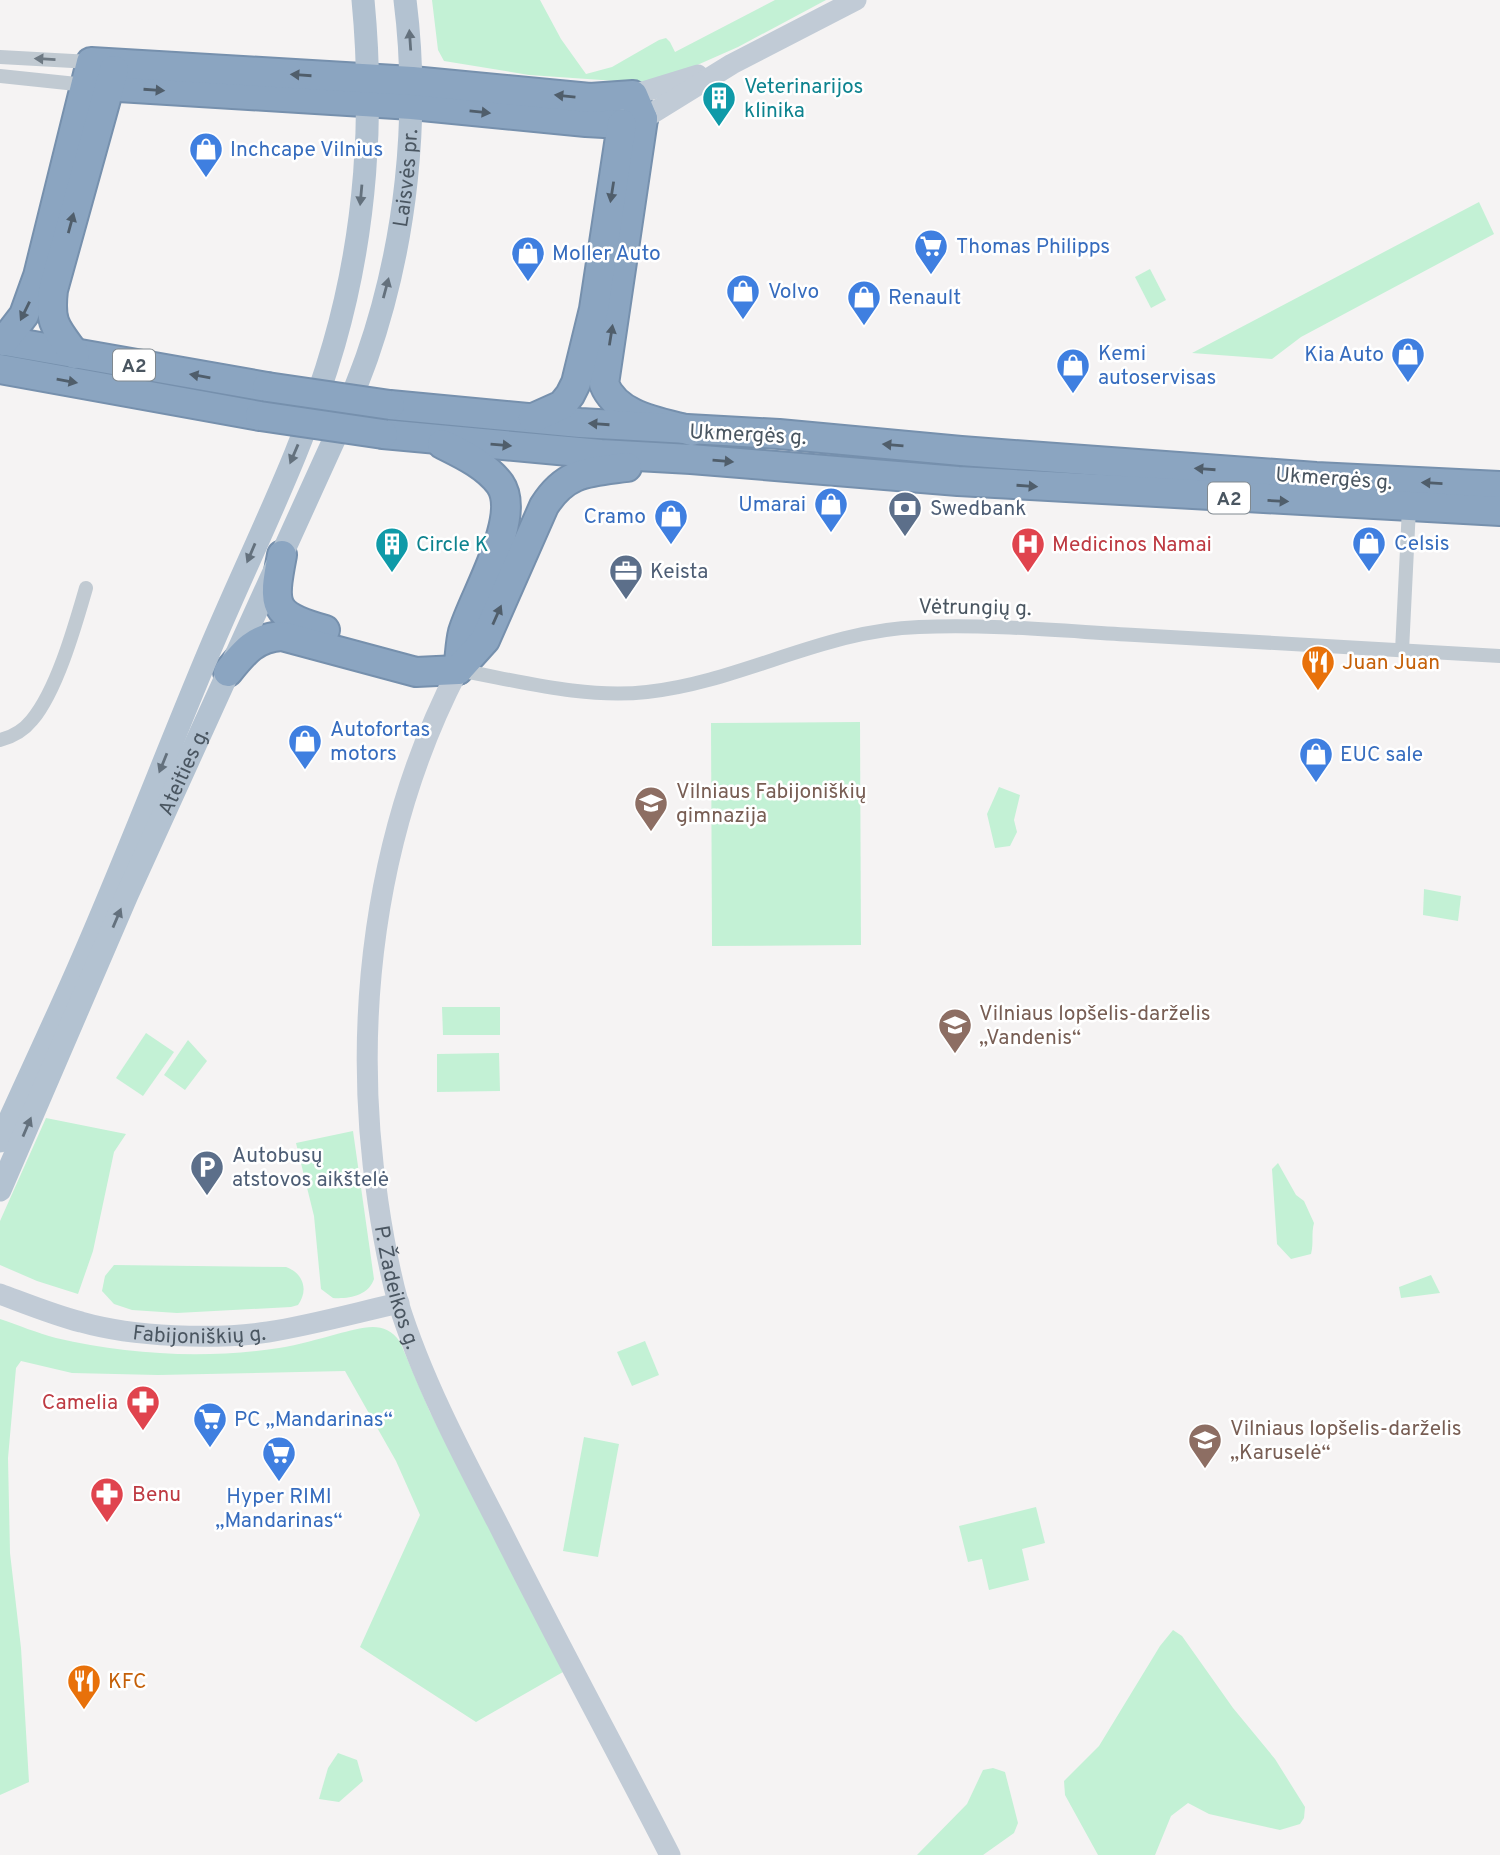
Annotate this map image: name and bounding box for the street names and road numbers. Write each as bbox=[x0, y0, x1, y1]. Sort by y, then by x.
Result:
street label: Laisvės pr. bbox=[388, 128, 425, 229]
road number: A2 bbox=[113, 350, 155, 380]
street label: Ukmergės g. bbox=[689, 419, 807, 452]
street label: Ukmergės g. bbox=[1274, 462, 1393, 497]
road number: A2 bbox=[1208, 482, 1250, 513]
street label: Vėtrungių g. bbox=[918, 594, 1032, 623]
street label: Ateities g. bbox=[153, 724, 216, 820]
street label: P. Žadeikos g. bbox=[367, 1224, 425, 1353]
street label: Fabijoniškių g. bbox=[131, 1320, 267, 1351]

